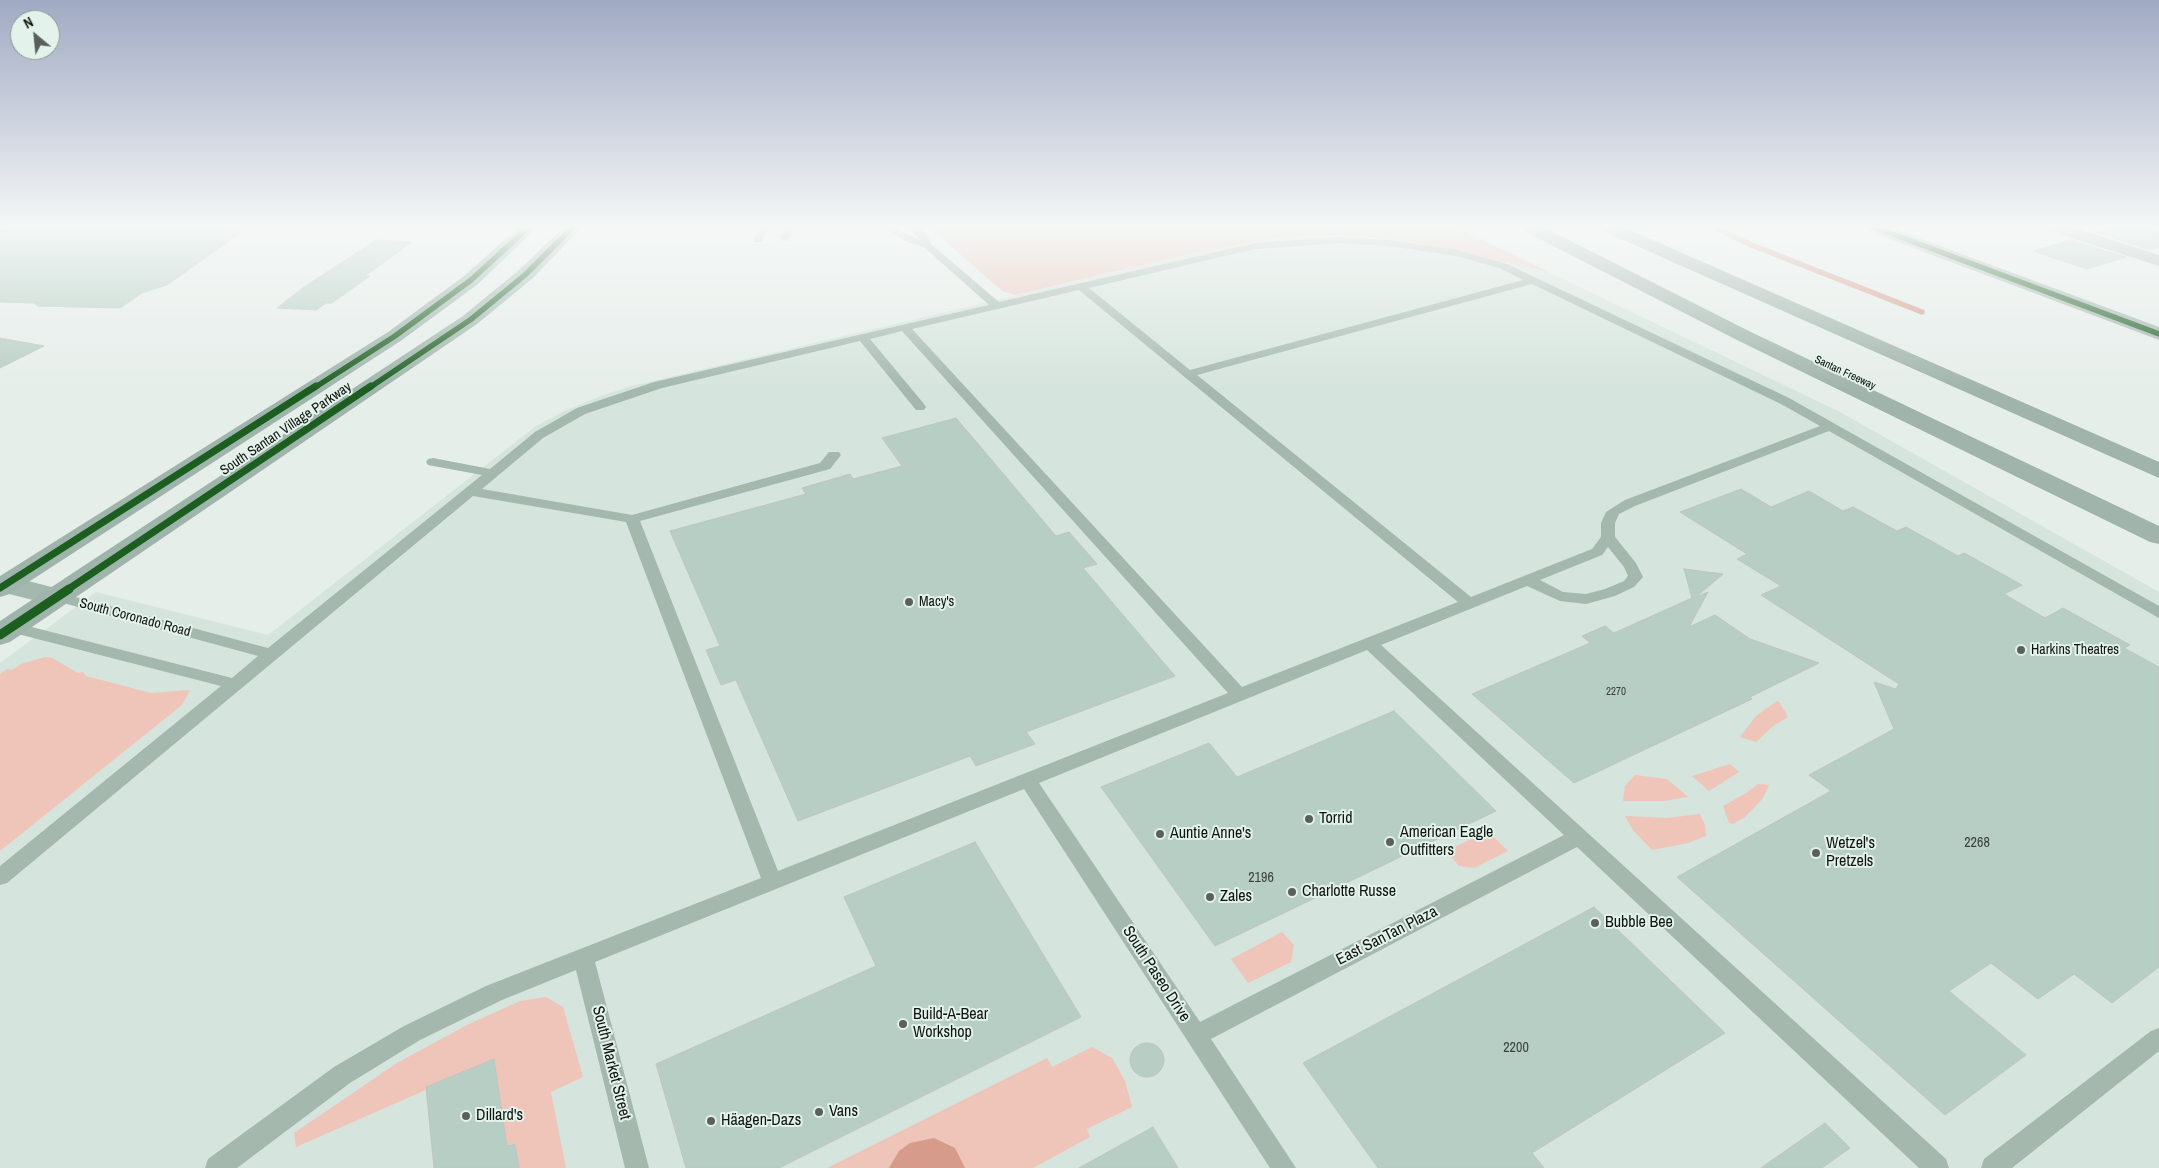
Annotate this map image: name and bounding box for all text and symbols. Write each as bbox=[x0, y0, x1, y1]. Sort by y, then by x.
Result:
north arrow bbox=[10, 10, 60, 60]
text: N bbox=[21, 13, 36, 33]
street label: Santan Freeway bbox=[1812, 353, 1878, 393]
street label: South Santan Village Parkway bbox=[217, 379, 355, 479]
place label: Macy's bbox=[919, 594, 954, 610]
street label: South Coronado Road bbox=[78, 595, 192, 641]
marker: Macy's bbox=[903, 596, 915, 608]
place label: Harkins Theatres bbox=[2031, 642, 2119, 658]
marker: Harkins Theatres bbox=[2015, 644, 2027, 656]
house number: 2270 bbox=[1606, 685, 1626, 699]
place label: Torrid bbox=[1319, 809, 1353, 829]
marker: Torrid bbox=[1303, 813, 1315, 825]
place label: American Eagle Outfitters bbox=[1400, 823, 1493, 861]
place label: Auntie Anne's bbox=[1170, 824, 1251, 844]
marker: Auntie Anne's bbox=[1154, 828, 1166, 840]
place label: Wetzel's Pretzels bbox=[1826, 834, 1875, 872]
house number: 2268 bbox=[1964, 835, 1990, 851]
marker: American Eagle Outfitters bbox=[1384, 836, 1396, 848]
marker: Wetzel's Pretzels bbox=[1810, 847, 1822, 859]
house number: 2196 bbox=[1248, 870, 1274, 886]
place label: Charlotte Russe bbox=[1302, 882, 1396, 902]
marker: Charlotte Russe bbox=[1286, 886, 1298, 898]
place label: Zales bbox=[1220, 887, 1252, 907]
marker: Zales bbox=[1204, 891, 1216, 903]
street label: East SanTan Plaza bbox=[1333, 902, 1441, 970]
place label: Bubble Bee bbox=[1605, 913, 1673, 933]
marker: Bubble Bee bbox=[1589, 917, 1601, 929]
street label: South Paseo Drive bbox=[1118, 923, 1194, 1025]
street label: South Market Street bbox=[588, 1004, 634, 1122]
place label: Build-A-Bear Workshop bbox=[913, 1005, 988, 1043]
marker: Build-A-Bear Workshop bbox=[897, 1018, 909, 1030]
house number: 2200 bbox=[1503, 1040, 1529, 1056]
place label: Vans bbox=[829, 1102, 858, 1122]
place label: Dillard's bbox=[476, 1106, 523, 1126]
marker: Vans bbox=[813, 1106, 825, 1118]
marker: Dillard's bbox=[460, 1110, 472, 1122]
place label: Häagen-Dazs bbox=[721, 1111, 801, 1131]
marker: Häagen-Dazs bbox=[705, 1115, 717, 1127]

